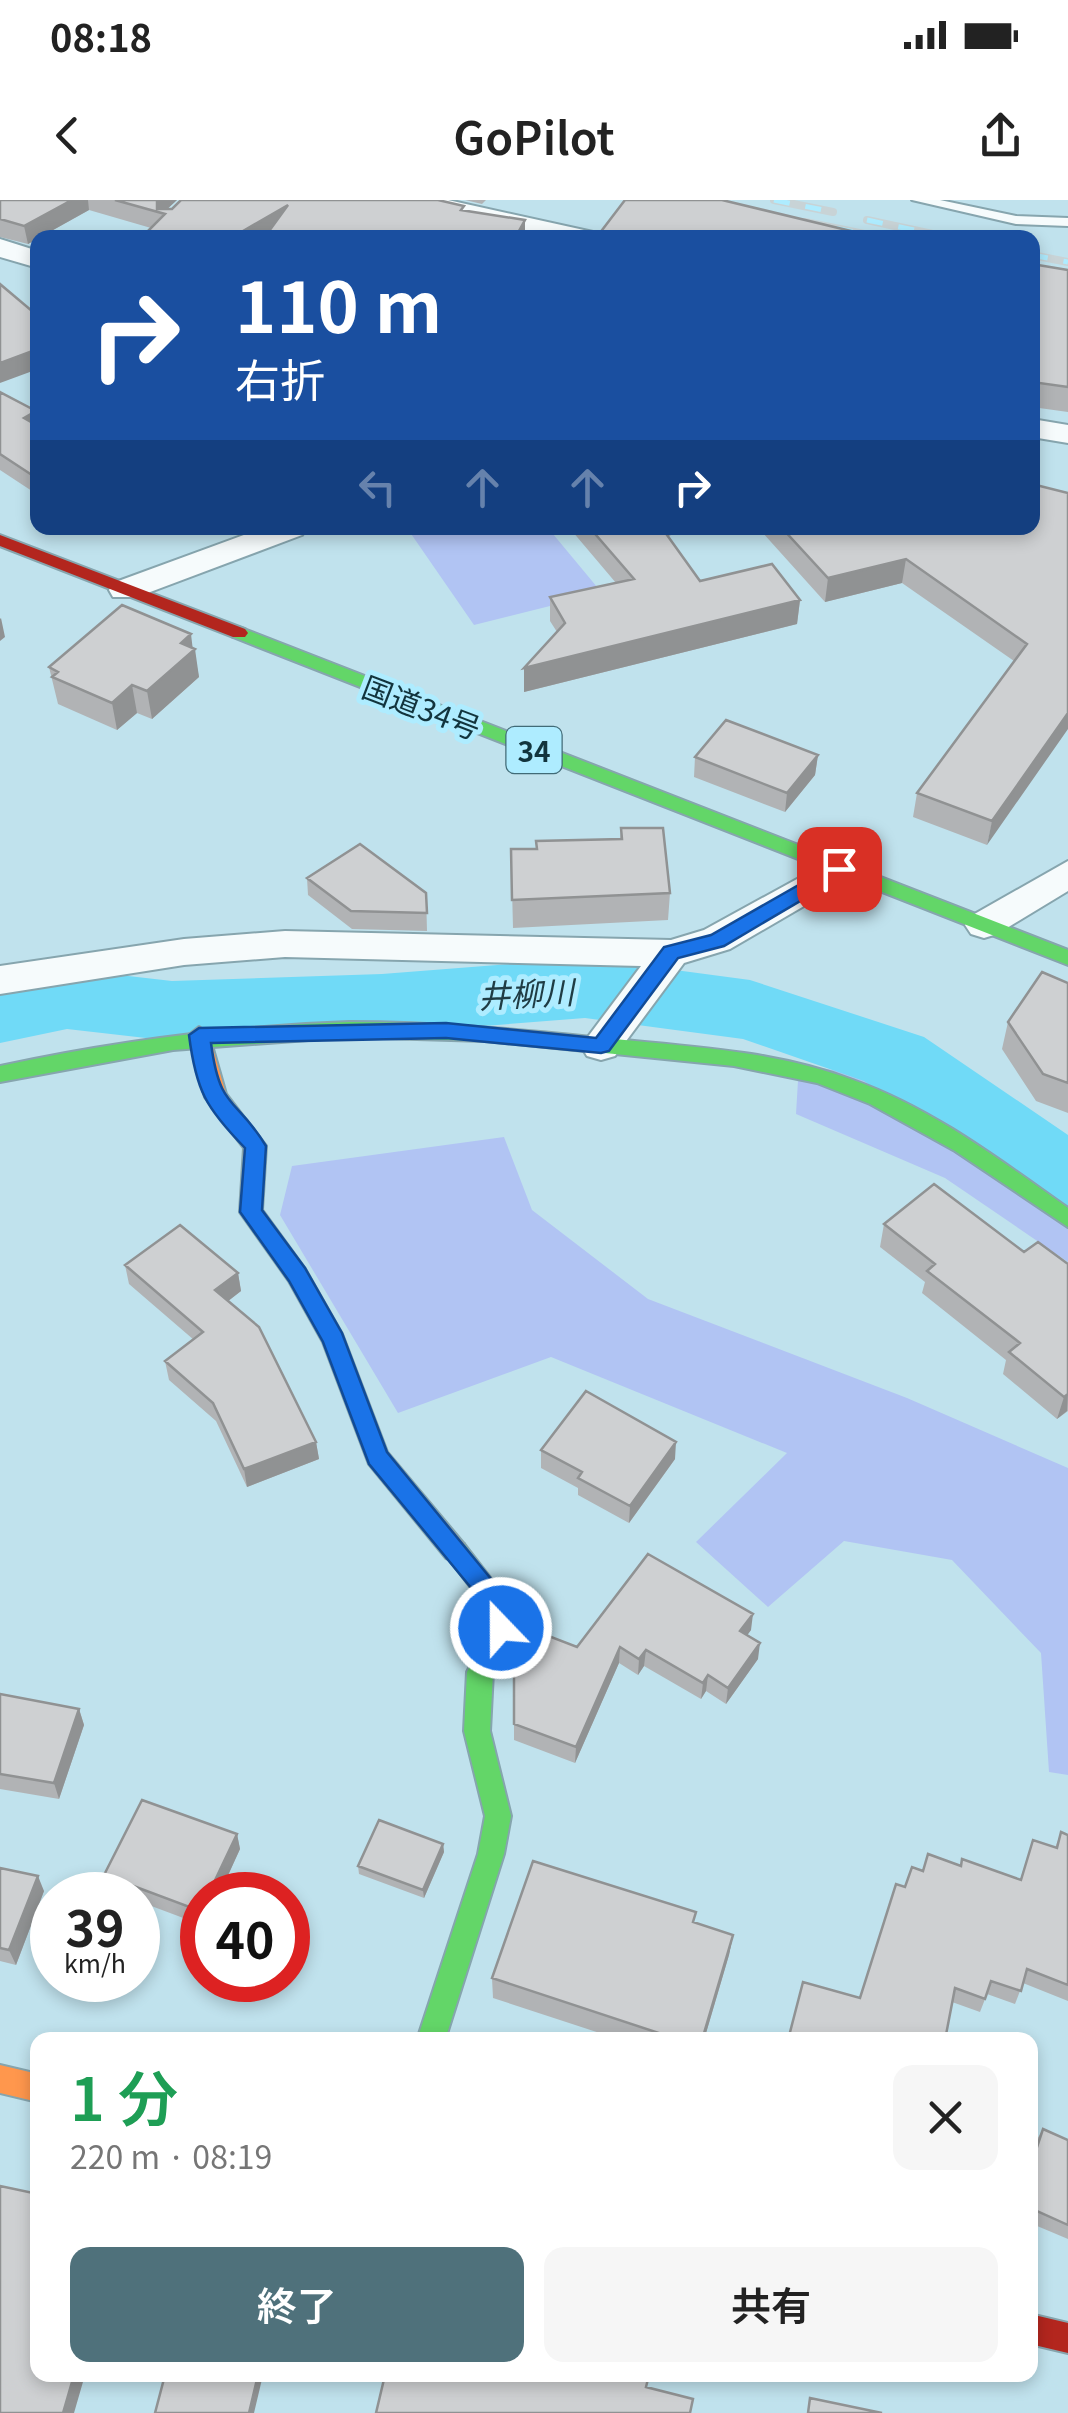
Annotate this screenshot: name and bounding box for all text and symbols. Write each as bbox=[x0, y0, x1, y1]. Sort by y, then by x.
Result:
text: 08:18 bbox=[50, 8, 152, 63]
text: GoPilot bbox=[453, 103, 615, 168]
icon: back bbox=[40, 108, 95, 163]
icon: share bbox=[973, 108, 1028, 163]
text: 110 m bbox=[235, 252, 442, 353]
icon: right bbox=[70, 270, 200, 400]
text: 右折 bbox=[235, 345, 325, 410]
icon: left bbox=[350, 460, 405, 515]
icon: ahead bbox=[455, 460, 510, 515]
icon: ahead bbox=[560, 460, 615, 515]
icon: right bbox=[665, 460, 720, 515]
street label: 国道34号 bbox=[357, 663, 487, 749]
road number: 34 bbox=[506, 727, 562, 773]
pin bbox=[797, 827, 882, 912]
icon: arrive bbox=[812, 842, 867, 897]
water label: 井柳川 bbox=[477, 966, 578, 1017]
position arrow bbox=[449, 1576, 553, 1680]
speed limit sign: 40 bbox=[180, 1872, 310, 2002]
text: 39 bbox=[66, 1889, 125, 1961]
text: km/h bbox=[64, 1944, 126, 1980]
text: 1 分 bbox=[70, 2051, 178, 2138]
button: close bbox=[893, 2065, 998, 2170]
text: 220 m · 08:19 bbox=[70, 2132, 272, 2178]
button: 終了 bbox=[70, 2247, 524, 2362]
button: 共有 bbox=[544, 2247, 998, 2362]

